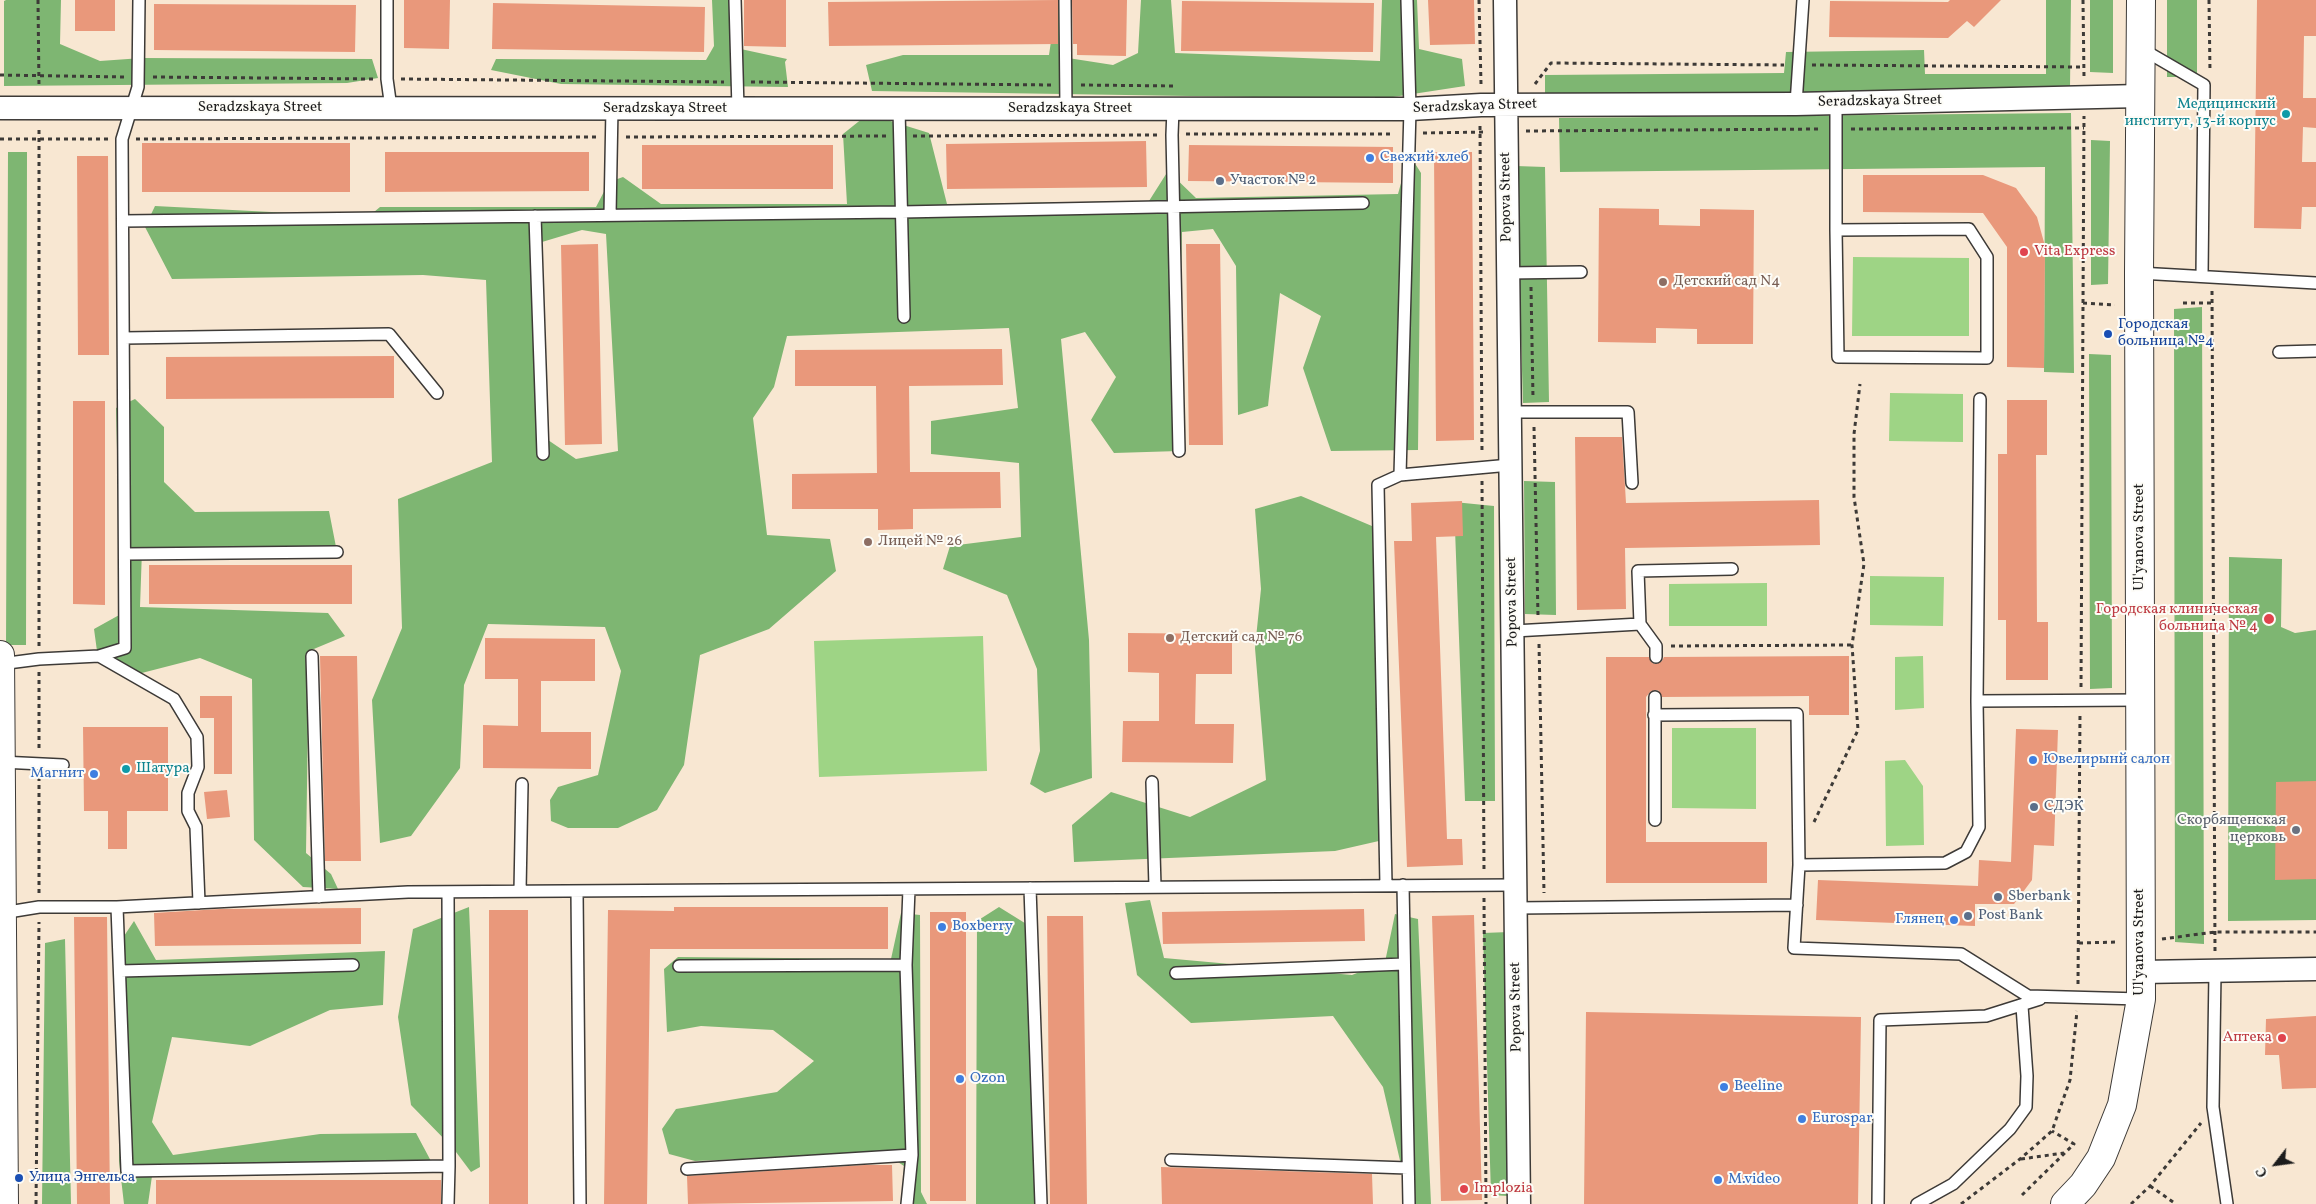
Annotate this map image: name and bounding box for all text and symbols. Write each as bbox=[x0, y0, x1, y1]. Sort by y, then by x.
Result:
street label: Seradzskaya Street bbox=[1818, 92, 1942, 112]
street label: Seradzskaya Street bbox=[1412, 96, 1538, 118]
place label: Медицинский институт, 13-й корпус bbox=[2125, 96, 2276, 131]
street label: Seradzskaya Street bbox=[198, 99, 322, 117]
street label: Seradzskaya Street bbox=[603, 100, 727, 118]
street label: Seradzskaya Street bbox=[1008, 100, 1132, 118]
marker: Медицинский институт, 13-й корпус bbox=[2280, 108, 2292, 120]
place label: Свежий хлеб bbox=[1380, 149, 1469, 167]
marker: Свежий хлеб bbox=[1364, 152, 1376, 164]
street label: Popova Street bbox=[1497, 152, 1517, 242]
place label: Участок № 2 bbox=[1230, 172, 1316, 190]
marker: Участок № 2 bbox=[1214, 175, 1226, 187]
place label: Vita Express bbox=[2034, 243, 2115, 261]
marker: Vita Express bbox=[2018, 246, 2030, 258]
place label: Детский сад N4 bbox=[1673, 273, 1780, 291]
marker: Детский сад N4 bbox=[1657, 276, 1669, 288]
place label: Городская больница №4 bbox=[2118, 316, 2214, 351]
marker: Городская больница №4 bbox=[2102, 328, 2114, 340]
street label: Ul'yanova Street bbox=[2131, 483, 2149, 591]
place label: Лицей № 26 bbox=[878, 533, 962, 551]
marker: Лицей № 26 bbox=[862, 536, 874, 548]
street label: Popova Street bbox=[1503, 557, 1523, 647]
place label: Городская клиническая больница № 4 bbox=[2096, 601, 2258, 636]
marker: Городская клиническая больница № 4 bbox=[2262, 612, 2276, 626]
place label: Детский сад № 76 bbox=[1180, 629, 1302, 647]
marker: Детский сад № 76 bbox=[1164, 632, 1176, 644]
place label: Ювелирынй салон bbox=[2043, 751, 2170, 769]
marker: Ювелирынй салон bbox=[2027, 754, 2039, 766]
place label: Шатура bbox=[136, 760, 190, 778]
marker: Шатура bbox=[120, 763, 132, 775]
place label: Магнит bbox=[30, 765, 84, 783]
marker: Магнит bbox=[88, 768, 100, 780]
place label: СДЭК bbox=[2044, 798, 2084, 816]
marker: СДЭК bbox=[2028, 801, 2040, 813]
place label: Скорбященская церковь bbox=[2177, 812, 2286, 847]
marker: Скорбященская церковь bbox=[2290, 824, 2302, 836]
place label: Sberbank bbox=[2008, 888, 2071, 906]
street label: Ul'yanova Street bbox=[2131, 888, 2149, 996]
marker: Sberbank bbox=[1992, 891, 2004, 903]
place label: Post Bank bbox=[1978, 907, 2043, 925]
marker: Post Bank bbox=[1962, 910, 1974, 922]
place label: Глянец bbox=[1895, 911, 1944, 929]
marker: Глянец bbox=[1948, 914, 1960, 926]
place label: Boxberry bbox=[952, 918, 1013, 936]
marker: Boxberry bbox=[936, 921, 948, 933]
street label: Popova Street bbox=[1507, 962, 1527, 1052]
place label: Аптека bbox=[2223, 1029, 2272, 1047]
marker: Аптека bbox=[2276, 1032, 2288, 1044]
place label: Ozon bbox=[970, 1070, 1005, 1088]
marker: Ozon bbox=[954, 1073, 966, 1085]
place label: Beeline bbox=[1734, 1078, 1783, 1096]
marker: Beeline bbox=[1718, 1081, 1730, 1093]
place label: Eurospar bbox=[1812, 1110, 1873, 1128]
marker: Eurospar bbox=[1796, 1113, 1808, 1125]
north arrow bbox=[2251, 1139, 2301, 1189]
text: С bbox=[2252, 1163, 2273, 1180]
place label: Улица Энгельса bbox=[29, 1169, 135, 1187]
place label: M.video bbox=[1728, 1171, 1780, 1189]
marker: Улица Энгельса bbox=[13, 1172, 25, 1184]
marker: M.video bbox=[1712, 1174, 1724, 1186]
place label: Implozia bbox=[1474, 1180, 1533, 1198]
marker: Implozia bbox=[1458, 1183, 1470, 1195]

